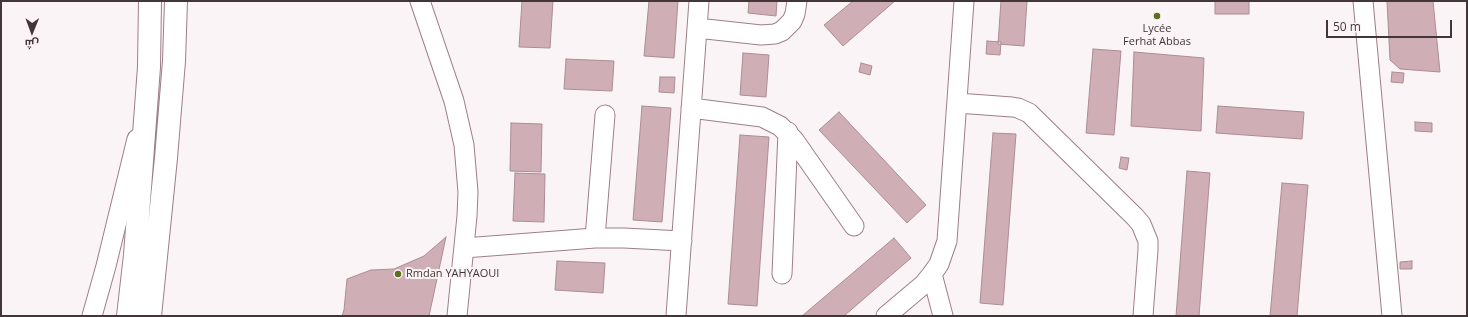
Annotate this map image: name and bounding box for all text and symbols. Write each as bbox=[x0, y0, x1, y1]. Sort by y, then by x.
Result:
marker: Lycée Ferhat Abbas bbox=[1152, 11, 1162, 21]
north arrow bbox=[12, 12, 52, 52]
scale bar bbox=[1328, 12, 1454, 38]
text: 50 m bbox=[1333, 18, 1361, 35]
place label: Lycée Ferhat Abbas bbox=[1123, 22, 1191, 48]
text: ش bbox=[25, 37, 39, 52]
place label: Rmdan YAHYAOUI bbox=[406, 267, 499, 281]
marker: Rmdan YAHYAOUI bbox=[393, 269, 403, 279]

